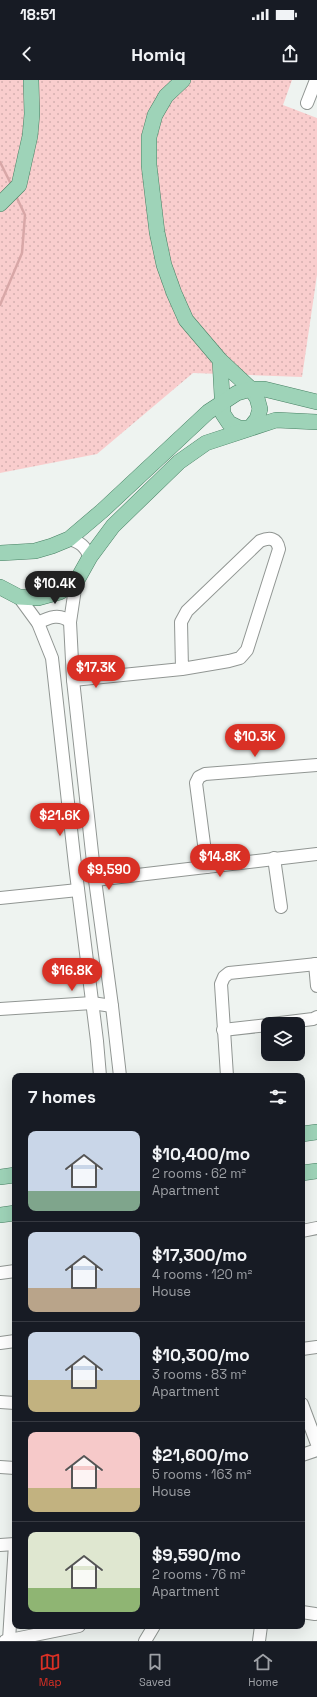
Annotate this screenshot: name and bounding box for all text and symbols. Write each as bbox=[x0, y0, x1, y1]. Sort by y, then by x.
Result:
text: 18:51 bbox=[20, 5, 56, 24]
icon: back bbox=[16, 43, 38, 65]
text: Homiq bbox=[131, 43, 186, 66]
icon: share bbox=[279, 43, 301, 65]
pin: $10.4K bbox=[22, 571, 88, 605]
text: $10.4K bbox=[34, 575, 76, 592]
pin: $17.3K bbox=[63, 655, 129, 689]
text: $17.3K bbox=[76, 659, 116, 676]
pin: $10.3K bbox=[222, 724, 288, 758]
text: $10.3K bbox=[234, 728, 276, 745]
pin: $21.6K bbox=[27, 803, 93, 837]
text: $21.6K bbox=[39, 807, 81, 824]
pin: $14.8K bbox=[187, 844, 253, 878]
text: $14.8K bbox=[199, 848, 241, 865]
pin: $9,590 bbox=[76, 857, 142, 891]
text: $9,590 bbox=[87, 861, 131, 878]
pin: $16.8K bbox=[39, 958, 105, 992]
text: $16.8K bbox=[51, 962, 93, 979]
map controls bbox=[261, 1017, 305, 1061]
button: layers bbox=[261, 1017, 305, 1061]
text: 7 homes bbox=[28, 1086, 96, 1108]
icon: filters bbox=[267, 1086, 289, 1108]
text: $10,400/mo bbox=[152, 1143, 250, 1165]
icon: home bbox=[60, 1147, 108, 1195]
text: 2 rooms · 62 m² bbox=[152, 1165, 246, 1182]
text: Apartment bbox=[152, 1182, 220, 1199]
text: $17,300/mo bbox=[152, 1244, 247, 1266]
icon: home bbox=[60, 1248, 108, 1296]
text: 4 rooms · 120 m² bbox=[152, 1266, 252, 1283]
text: House bbox=[152, 1283, 191, 1300]
text: $10,300/mo bbox=[152, 1344, 250, 1366]
icon: home bbox=[60, 1348, 108, 1396]
text: 3 rooms · 83 m² bbox=[152, 1366, 246, 1383]
text: Apartment bbox=[152, 1383, 220, 1400]
text: $21,600/mo bbox=[152, 1444, 249, 1466]
icon: home bbox=[60, 1448, 108, 1496]
text: 5 rooms · 163 m² bbox=[152, 1466, 252, 1483]
text: House bbox=[152, 1483, 191, 1500]
text: $9,590/mo bbox=[152, 1544, 241, 1566]
icon: home bbox=[60, 1548, 108, 1596]
text: 2 rooms · 76 m² bbox=[152, 1566, 246, 1583]
text: Apartment bbox=[152, 1583, 220, 1600]
tab: Map bbox=[39, 1651, 62, 1689]
tab: Saved bbox=[139, 1651, 171, 1689]
tab: Home bbox=[248, 1651, 278, 1689]

